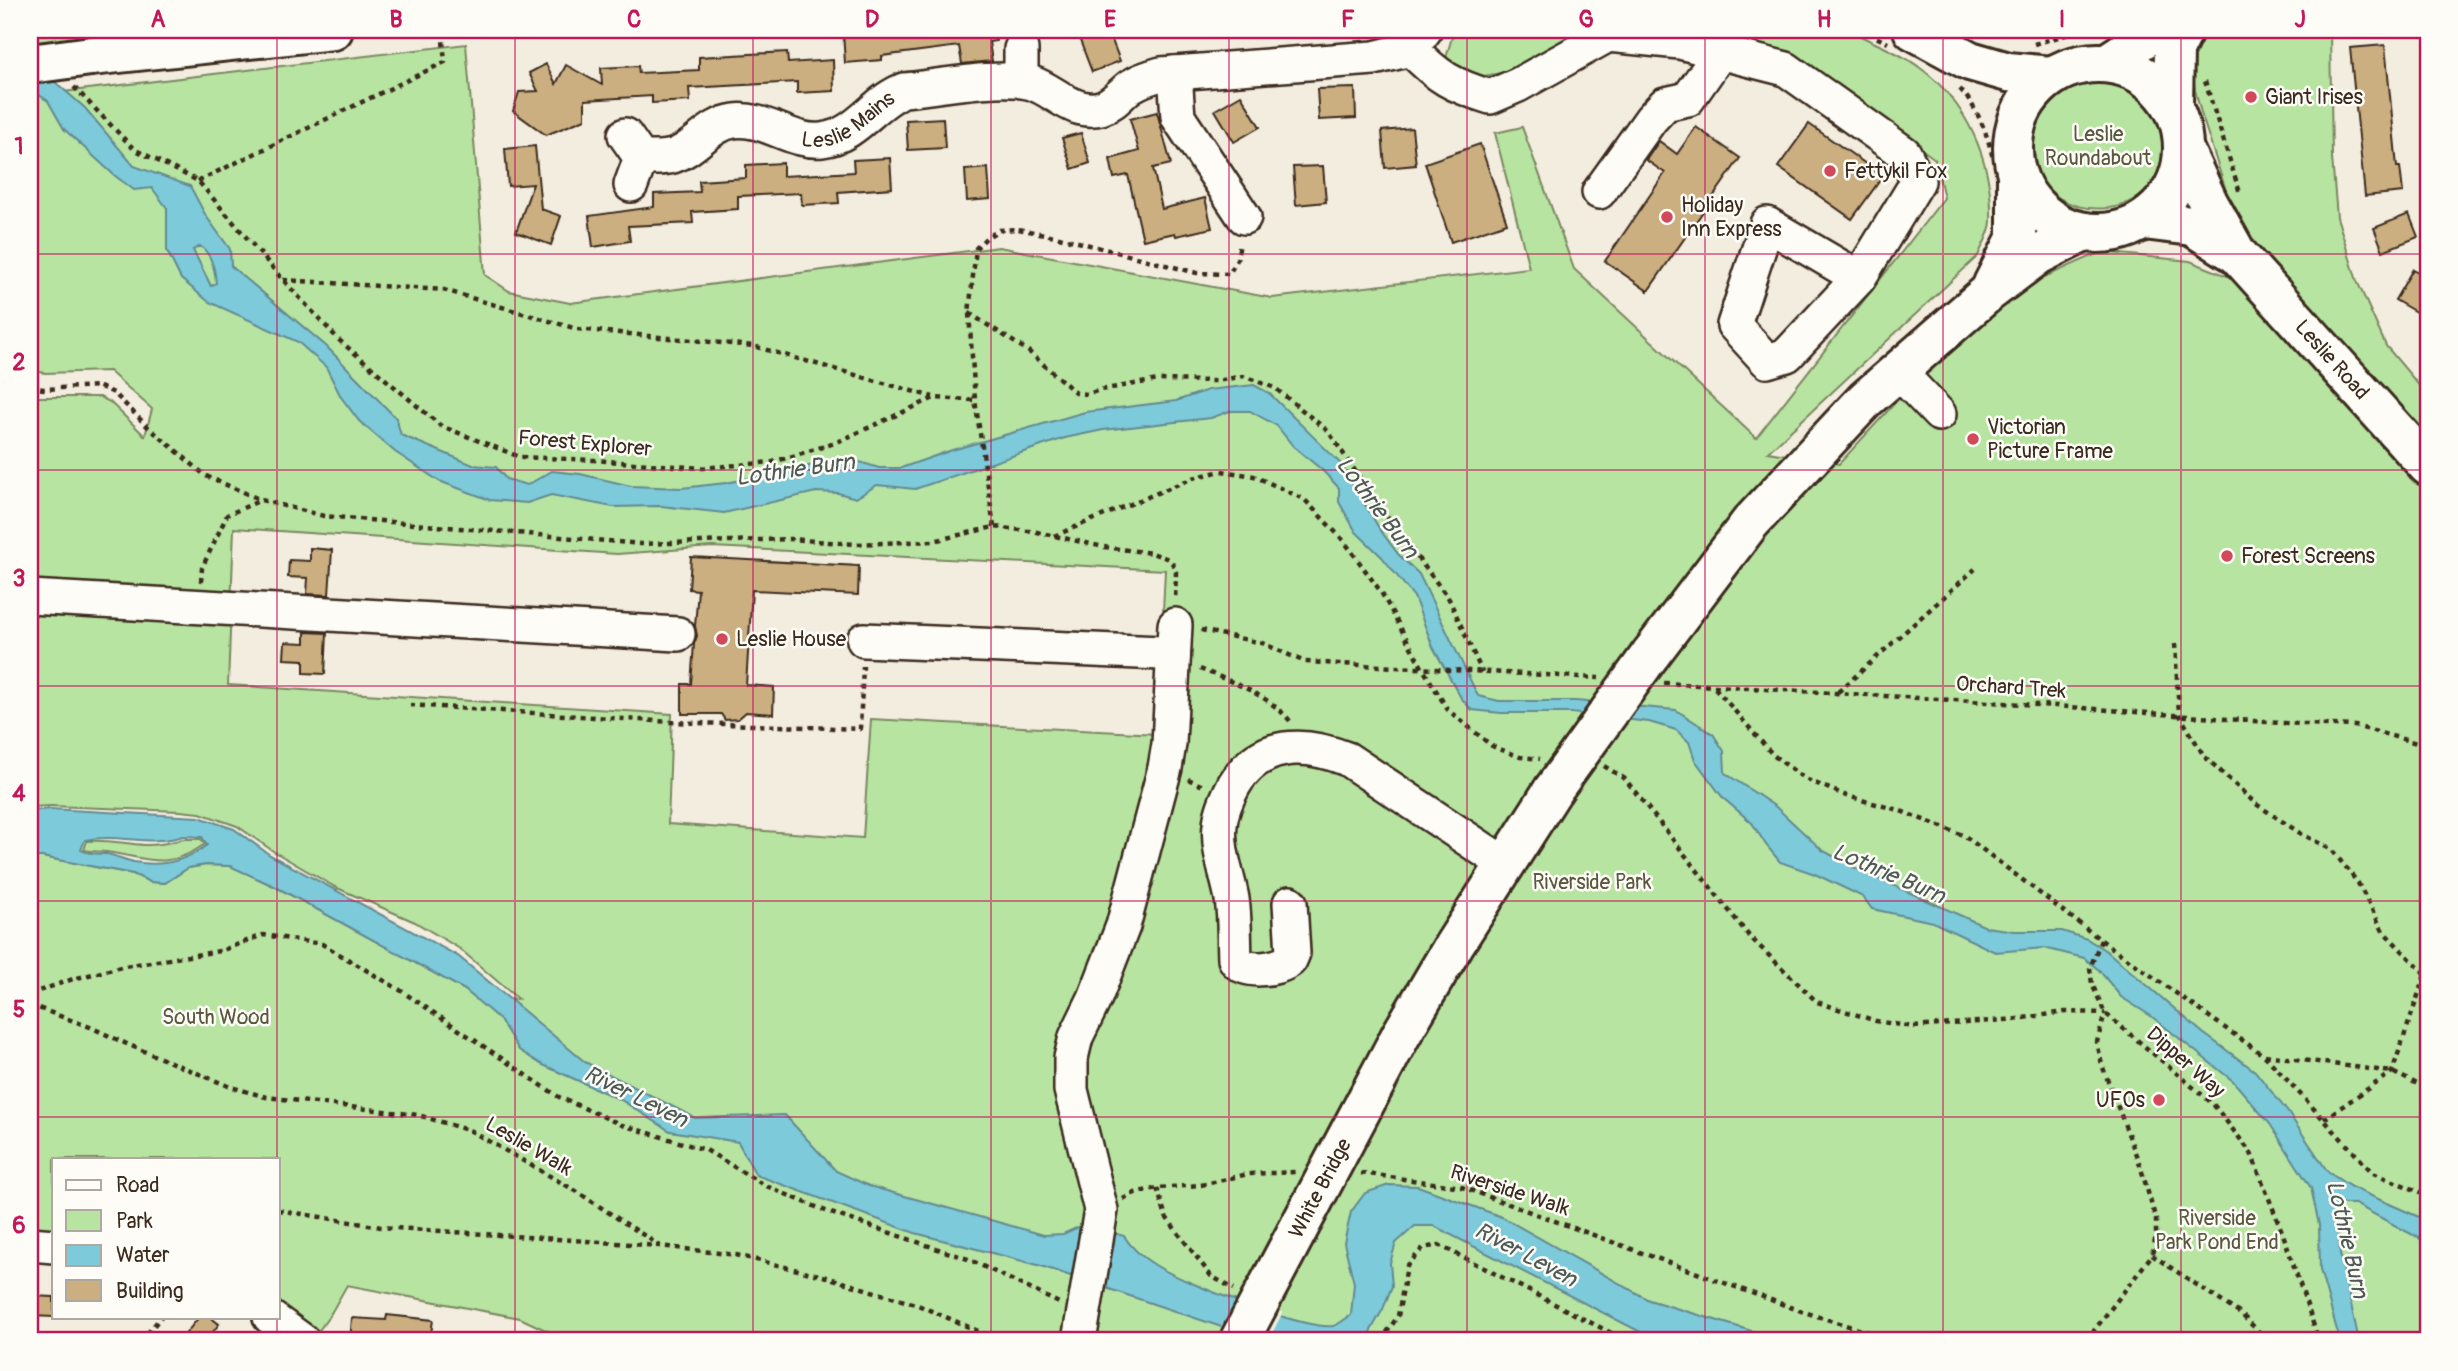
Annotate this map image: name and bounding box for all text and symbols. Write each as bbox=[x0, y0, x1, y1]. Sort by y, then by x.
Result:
text: A bbox=[151, 5, 166, 34]
text: B bbox=[389, 5, 403, 34]
text: C bbox=[627, 5, 641, 34]
text: D bbox=[865, 5, 879, 34]
text: E bbox=[1104, 5, 1116, 34]
text: F bbox=[1341, 5, 1355, 34]
text: G bbox=[1578, 5, 1594, 34]
text: H bbox=[1817, 5, 1831, 34]
text: I bbox=[2059, 5, 2065, 34]
text: J bbox=[2294, 5, 2306, 34]
place label: Giant Irises bbox=[2265, 84, 2363, 111]
street label: Leslie Mains bbox=[799, 85, 901, 154]
marker: Giant Irises bbox=[2243, 89, 2259, 105]
park label: Leslie Roundabout bbox=[2045, 121, 2152, 172]
text: 1 bbox=[15, 132, 24, 161]
place label: Fettykil Fox bbox=[1844, 158, 1947, 185]
marker: Fettykil Fox bbox=[1822, 163, 1838, 179]
place label: Holiday Inn Express bbox=[1681, 192, 1782, 243]
marker: Holiday Inn Express bbox=[1659, 209, 1675, 225]
street label: Leslie Road bbox=[2289, 314, 2375, 406]
text: 2 bbox=[13, 348, 26, 377]
place label: Victorian Picture Frame bbox=[1987, 414, 2114, 465]
street label: Forest Explorer bbox=[517, 424, 653, 463]
marker: Victorian Picture Frame bbox=[1965, 431, 1981, 447]
water label: Lothrie Burn bbox=[734, 447, 857, 492]
water label: Lothrie Burn bbox=[1330, 451, 1426, 565]
place label: Forest Screens bbox=[2241, 543, 2375, 570]
marker: Forest Screens bbox=[2219, 548, 2235, 564]
text: 3 bbox=[13, 564, 25, 593]
place label: Leslie House bbox=[736, 626, 847, 653]
marker: Leslie House bbox=[714, 631, 730, 647]
street label: Orchard Trek bbox=[1955, 670, 2067, 705]
text: 4 bbox=[12, 779, 26, 808]
water label: Lothrie Burn bbox=[1828, 837, 1951, 911]
park label: Riverside Park bbox=[1532, 869, 1652, 896]
text: 5 bbox=[13, 995, 25, 1024]
park label: South Wood bbox=[162, 1004, 270, 1031]
street label: Dipper Way bbox=[2141, 1021, 2231, 1104]
water label: River Leven bbox=[579, 1059, 693, 1134]
place label: UFOs bbox=[2096, 1087, 2146, 1114]
marker: UFOs bbox=[2151, 1092, 2167, 1108]
street label: Leslie Walk bbox=[480, 1111, 578, 1182]
street label: White Bridge bbox=[1283, 1133, 1358, 1243]
legend bbox=[52, 1158, 280, 1318]
street label: Riverside Walk bbox=[1447, 1159, 1573, 1223]
text: Road bbox=[116, 1172, 160, 1199]
water label: Lothrie Burn bbox=[2320, 1177, 2375, 1302]
park label: Riverside Park Pond End bbox=[2155, 1205, 2279, 1256]
text: Park bbox=[116, 1208, 153, 1235]
text: 6 bbox=[12, 1211, 26, 1240]
water label: River Leven bbox=[1470, 1215, 1583, 1294]
text: Water bbox=[116, 1242, 170, 1269]
text: Building bbox=[116, 1278, 183, 1305]

